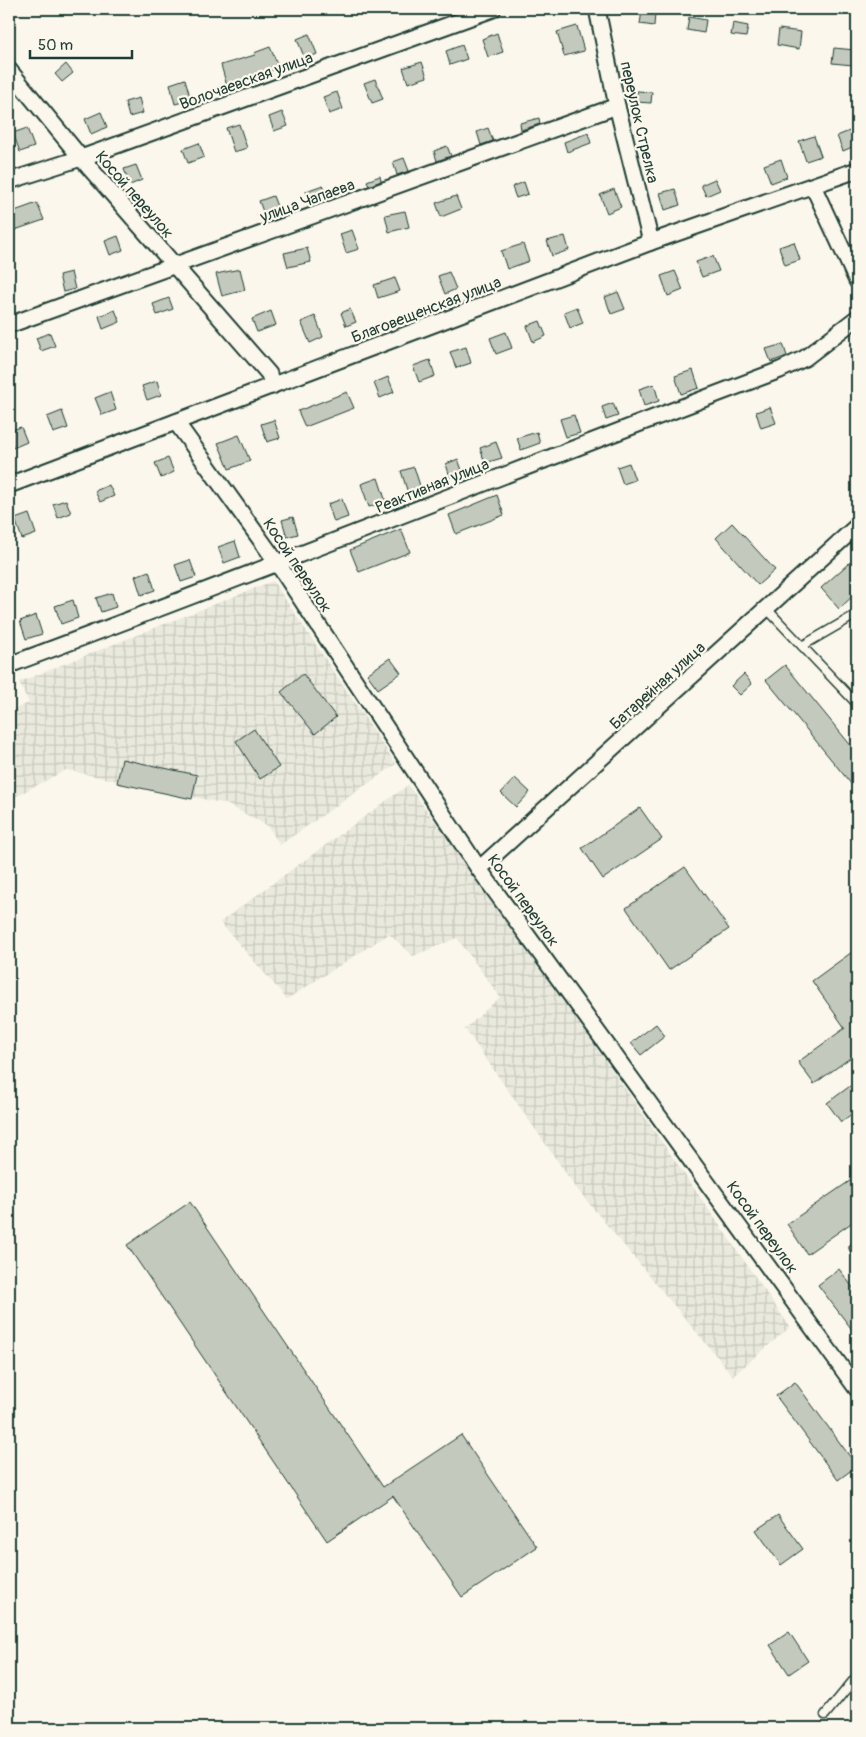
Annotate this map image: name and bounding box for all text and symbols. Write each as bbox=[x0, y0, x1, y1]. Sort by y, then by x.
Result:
scale bar bbox=[30, 28, 132, 60]
text: 50 m bbox=[38, 36, 73, 55]
street label: Волочаевская улица bbox=[177, 47, 316, 114]
street label: переулок Стрелка bbox=[615, 59, 663, 185]
street label: Косой переулок bbox=[91, 147, 178, 242]
street label: улица Чапаева bbox=[256, 175, 357, 228]
street label: Благовещенская улица bbox=[349, 272, 504, 348]
street label: Реактивная улица bbox=[373, 454, 492, 518]
street label: Косой переулок bbox=[258, 515, 336, 616]
street label: Батарейная улица bbox=[606, 638, 710, 734]
street label: Косой переулок bbox=[483, 851, 563, 951]
street label: Косой переулок bbox=[722, 1178, 802, 1278]

